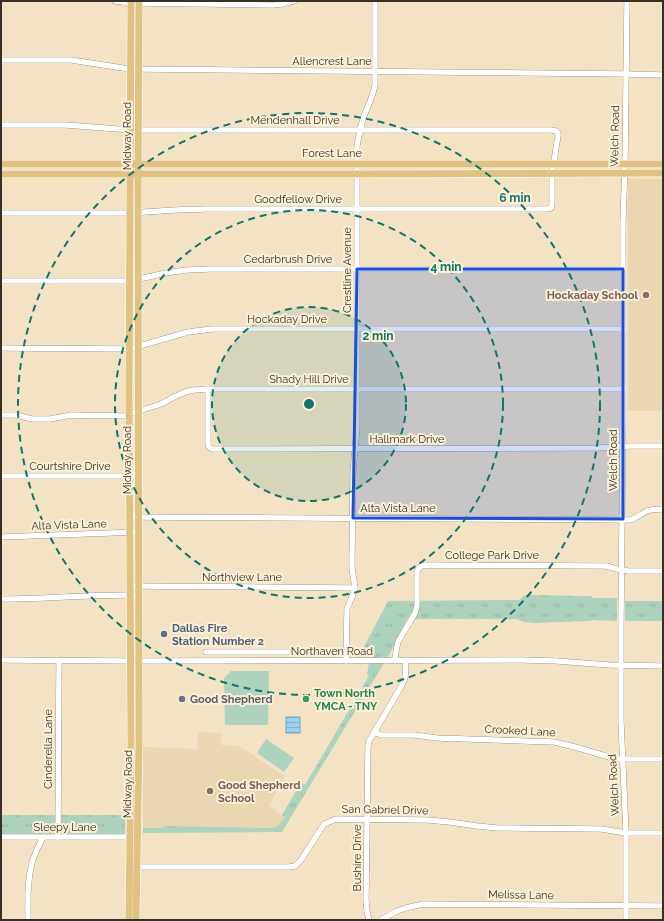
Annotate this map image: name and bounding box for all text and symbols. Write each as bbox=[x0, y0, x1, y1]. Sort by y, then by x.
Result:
street label: Allencrest Lane bbox=[292, 55, 372, 68]
street label: Midway Road bbox=[121, 102, 134, 170]
street label: Welch Road bbox=[608, 105, 622, 167]
street label: Mendenhall Drive bbox=[250, 114, 340, 127]
street label: Forest Lane bbox=[302, 147, 362, 160]
text: 6 min bbox=[499, 191, 531, 205]
street label: Goodfellow Drive bbox=[254, 193, 342, 206]
street label: Crestline Avenue bbox=[341, 226, 354, 313]
street label: Cedarbrush Drive bbox=[244, 253, 333, 266]
text: 4 min bbox=[430, 260, 462, 274]
place label: Hockaday School bbox=[547, 289, 639, 302]
marker: Hockaday School bbox=[641, 290, 651, 300]
street label: Hockaday Drive bbox=[247, 313, 327, 326]
text: 2 min bbox=[362, 329, 394, 343]
street label: Shady Hill Drive bbox=[269, 373, 349, 386]
centre of rings bbox=[302, 397, 316, 411]
street label: Midway Road bbox=[121, 426, 134, 494]
street label: Welch Road bbox=[607, 429, 620, 491]
street label: Hallmark Drive bbox=[370, 433, 445, 446]
street label: Courtshire Drive bbox=[29, 460, 111, 473]
street label: Alta Vista Lane bbox=[360, 502, 436, 515]
street label: Alta Vista Lane bbox=[31, 517, 107, 533]
street label: College Park Drive bbox=[445, 549, 540, 562]
street label: Northview Lane bbox=[202, 571, 283, 584]
place label: Dallas Fire Station Number 2 bbox=[172, 622, 264, 648]
marker: Dallas Fire Station Number 2 bbox=[159, 629, 169, 639]
street label: Northaven Road bbox=[291, 645, 373, 658]
place label: Town North YMCA - TNY bbox=[314, 687, 378, 713]
place label: Good Shepherd bbox=[190, 693, 273, 706]
marker: Good Shepherd bbox=[177, 694, 187, 704]
marker: Town North YMCA - TNY bbox=[301, 694, 311, 704]
street label: Cinderella Lane bbox=[42, 709, 55, 789]
street label: Crooked Lane bbox=[484, 723, 556, 739]
street label: Midway Road bbox=[121, 750, 135, 818]
street label: Welch Road bbox=[606, 754, 622, 816]
place label: Good Shepherd School bbox=[218, 779, 301, 805]
marker: Good Shepherd School bbox=[205, 786, 215, 796]
street label: San Gabriel Drive bbox=[341, 803, 429, 817]
street label: Sleepy Lane bbox=[34, 821, 97, 834]
street label: Bushire Drive bbox=[351, 824, 364, 892]
street label: Melissa Lane bbox=[488, 888, 555, 902]

